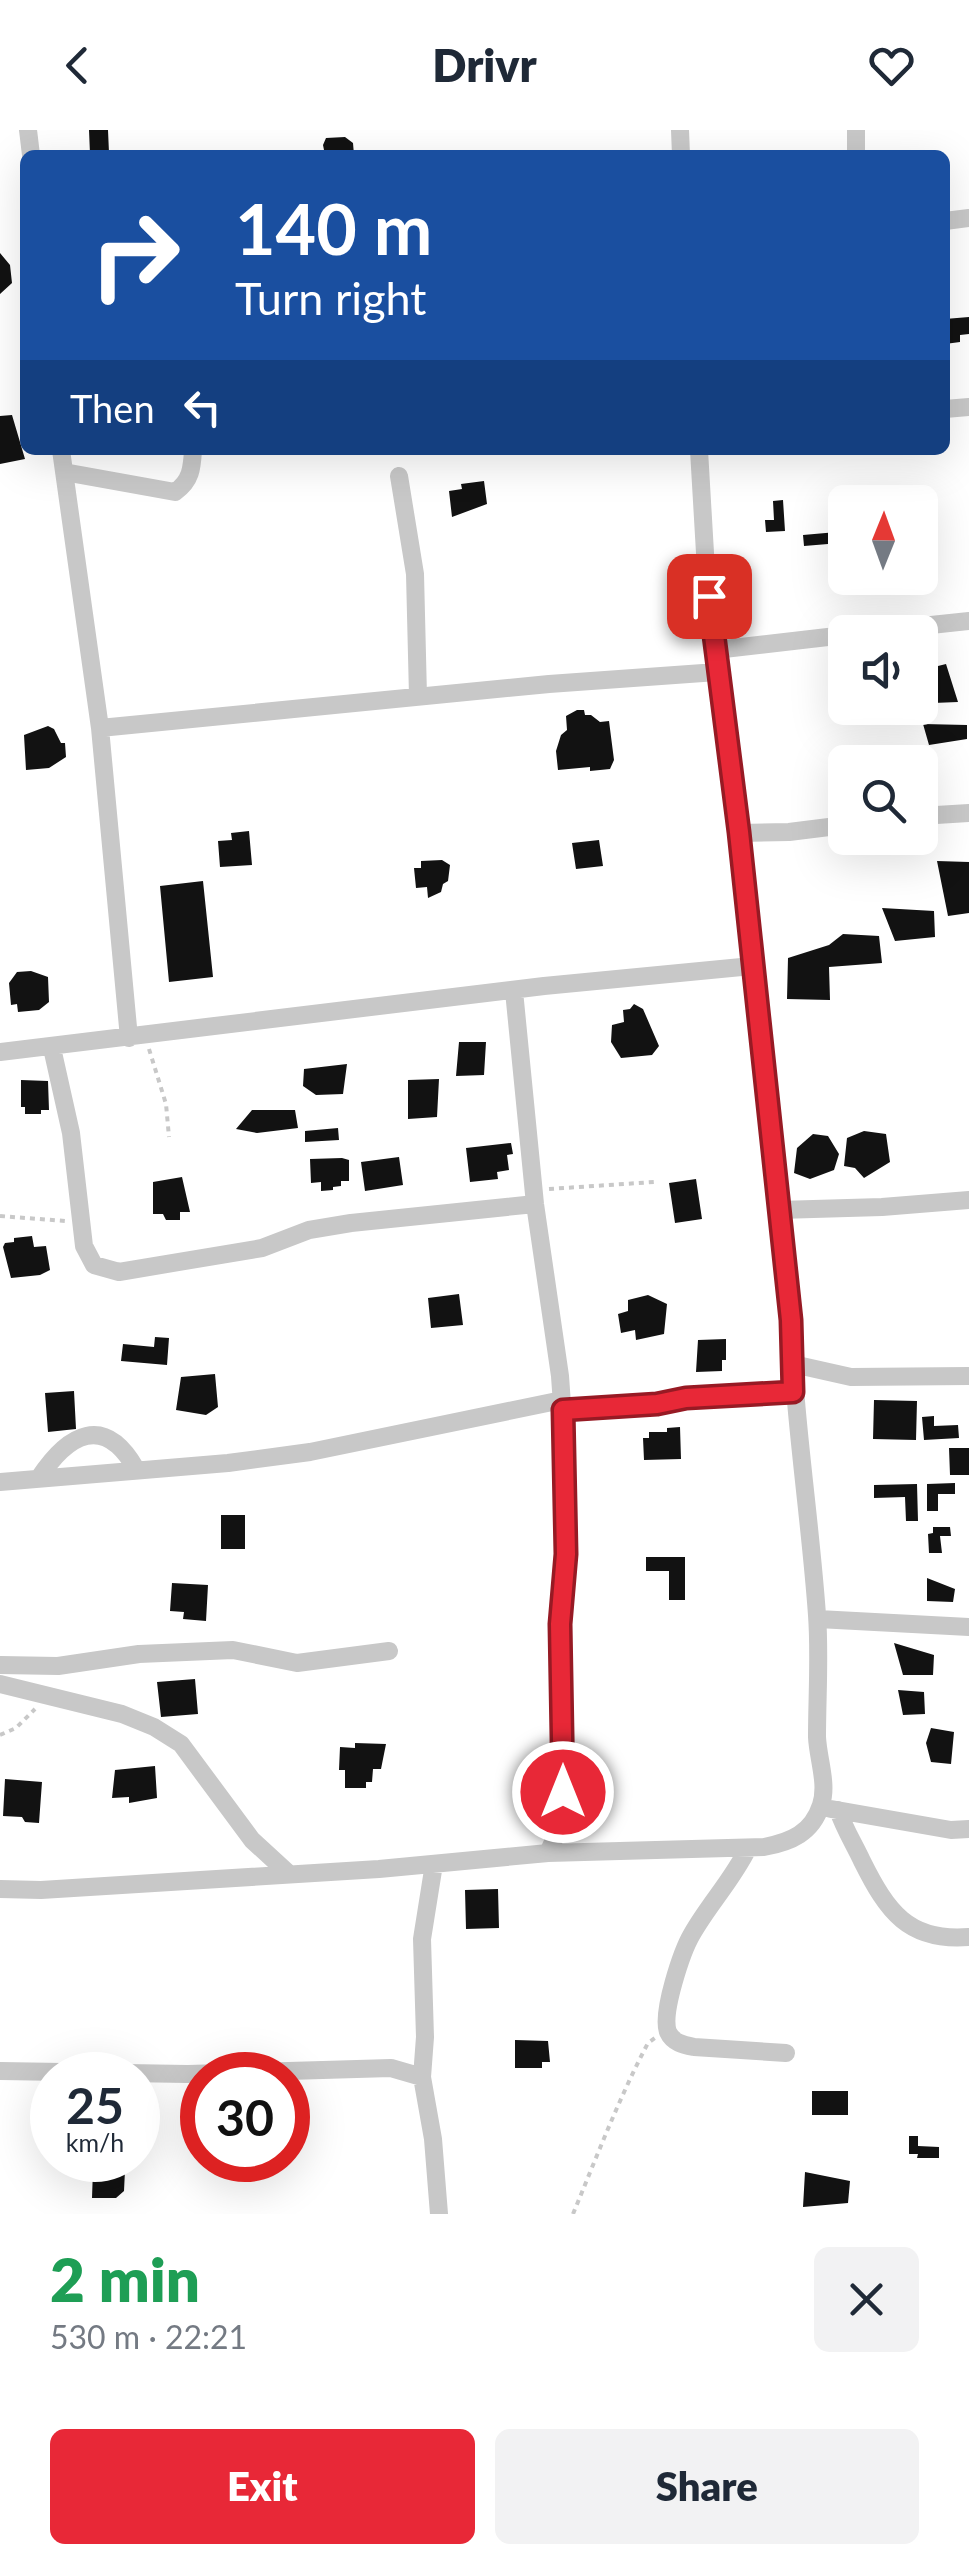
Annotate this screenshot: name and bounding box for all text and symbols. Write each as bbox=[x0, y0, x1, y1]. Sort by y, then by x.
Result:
icon: back bbox=[50, 38, 105, 93]
text: Drivr bbox=[432, 38, 537, 92]
icon: heart bbox=[864, 38, 919, 93]
text: 140 m bbox=[235, 186, 432, 270]
icon: right bbox=[70, 190, 200, 320]
text: Turn right bbox=[235, 271, 426, 325]
icon: left bbox=[175, 380, 230, 435]
text: Then bbox=[70, 385, 155, 431]
north arrow bbox=[828, 485, 938, 595]
map controls bbox=[828, 485, 938, 855]
pin bbox=[667, 554, 752, 639]
icon: arrive bbox=[682, 569, 737, 624]
button: sound bbox=[828, 615, 938, 725]
button: search bbox=[828, 745, 938, 855]
position arrow bbox=[511, 1740, 615, 1844]
speed limit sign: 30 bbox=[180, 2052, 310, 2182]
text: 25 bbox=[66, 2075, 124, 2135]
text: km/h bbox=[66, 2127, 124, 2157]
text: 2 min bbox=[50, 2243, 200, 2315]
button: close bbox=[814, 2247, 919, 2352]
text: 530 m · 22:21 bbox=[50, 2317, 247, 2356]
button: Exit bbox=[50, 2429, 475, 2544]
button: Share bbox=[495, 2429, 919, 2544]

